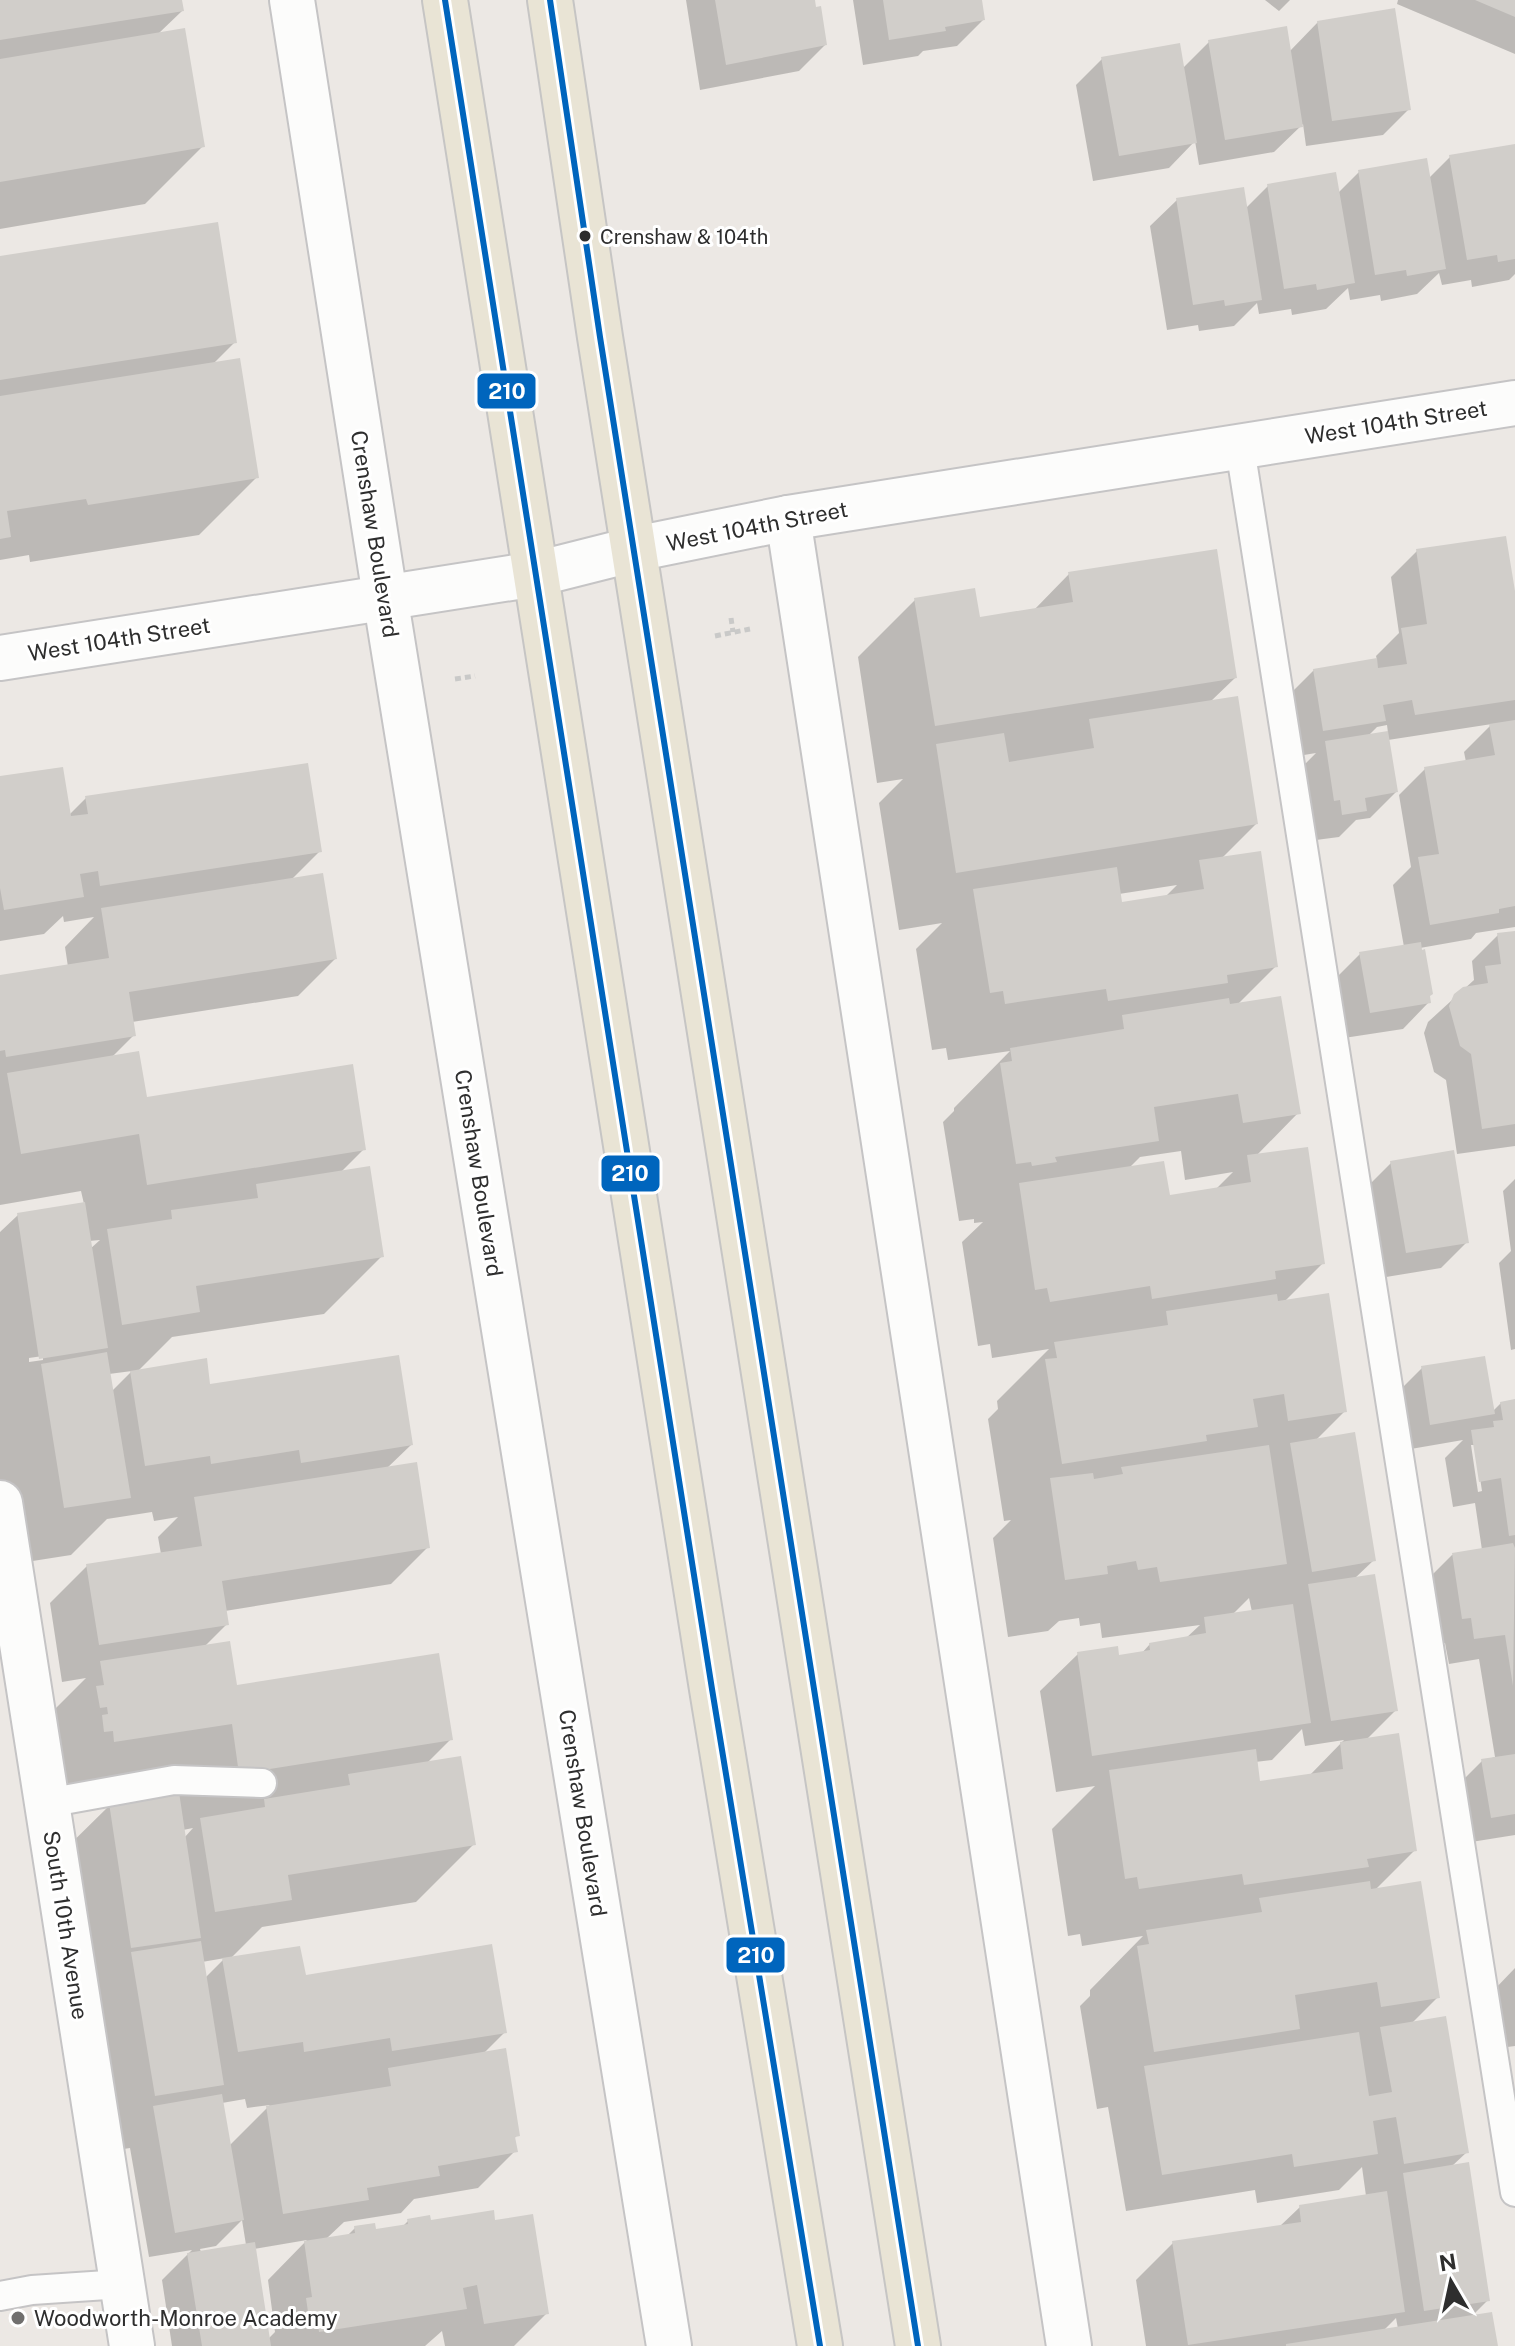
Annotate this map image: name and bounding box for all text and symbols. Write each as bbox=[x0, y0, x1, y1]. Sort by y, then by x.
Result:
place label: Crenshaw & 104th bbox=[600, 225, 768, 249]
marker: Crenshaw & 104th bbox=[577, 228, 593, 244]
line badge: 210 bbox=[476, 372, 537, 410]
text: 210 bbox=[488, 378, 526, 404]
street label: West 104th Street bbox=[1303, 395, 1489, 449]
street label: Crenshaw Boulevard bbox=[346, 428, 404, 640]
street label: West 104th Street bbox=[664, 496, 850, 556]
street label: West 104th Street bbox=[26, 612, 212, 666]
street label: Crenshaw Boulevard bbox=[450, 1067, 508, 1279]
line badge: 210 bbox=[600, 1154, 661, 1193]
text: 210 bbox=[611, 1160, 649, 1186]
street label: Crenshaw Boulevard bbox=[554, 1707, 612, 1919]
street label: South 10th Avenue bbox=[38, 1829, 94, 2021]
line badge: 210 bbox=[725, 1936, 786, 1974]
text: 210 bbox=[737, 1942, 775, 1968]
north arrow bbox=[1411, 2242, 1491, 2322]
text: N bbox=[1437, 2248, 1458, 2276]
place label: Woodworth-Monroe Academy bbox=[34, 2305, 338, 2331]
marker: Woodworth-Monroe Academy bbox=[9, 2309, 27, 2327]

